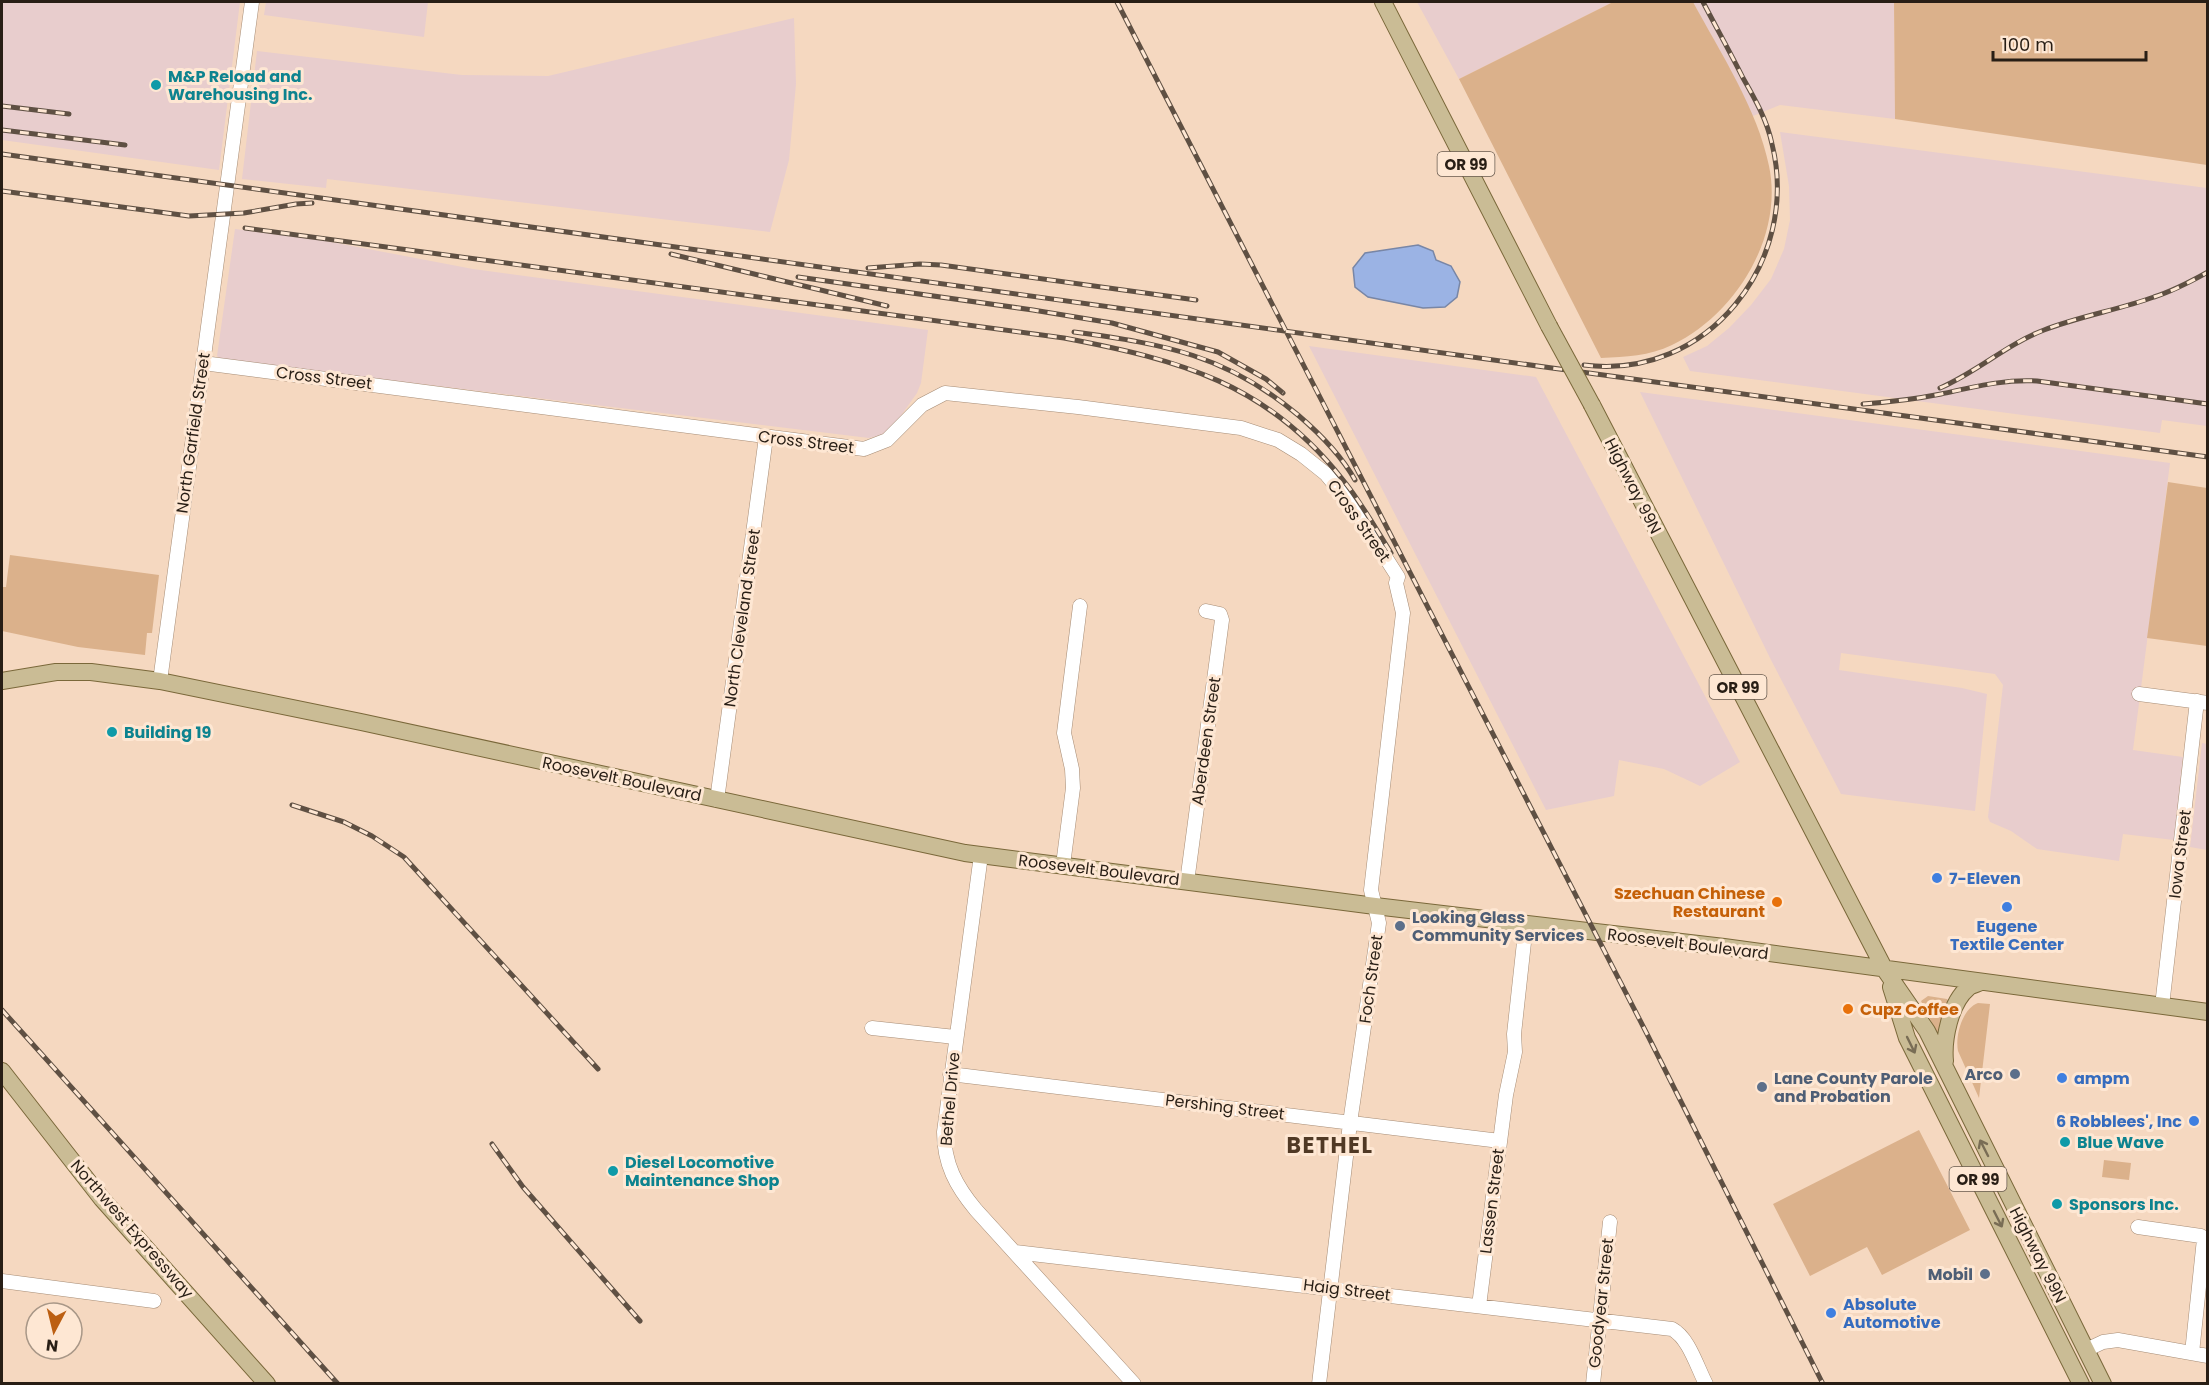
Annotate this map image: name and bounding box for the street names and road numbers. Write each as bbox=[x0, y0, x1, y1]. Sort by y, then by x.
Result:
road number: OR 99 bbox=[1438, 152, 1494, 176]
street label: North Garfield Street bbox=[170, 351, 216, 515]
street label: Cross Street bbox=[275, 361, 373, 395]
street label: Cross Street bbox=[757, 425, 855, 459]
street label: Highway 99N bbox=[1599, 434, 1667, 538]
street label: Cross Street bbox=[1322, 475, 1396, 567]
street label: North Cleveland Street bbox=[718, 527, 766, 709]
street label: Aberdeen Street bbox=[1186, 675, 1226, 807]
road number: OR 99 bbox=[1710, 675, 1766, 699]
street label: Roosevelt Boulevard bbox=[540, 751, 704, 807]
street label: Iowa Street bbox=[2163, 808, 2197, 900]
street label: Roosevelt Boulevard bbox=[1017, 849, 1181, 891]
street label: Roosevelt Boulevard bbox=[1606, 923, 1770, 965]
street label: Foch Street bbox=[1353, 933, 1389, 1025]
street label: Bethel Drive bbox=[934, 1051, 966, 1147]
street label: Pershing Street bbox=[1164, 1088, 1286, 1126]
street label: Lassen Street bbox=[1474, 1147, 1510, 1255]
street label: Northwest Expressway bbox=[65, 1155, 199, 1303]
road number: OR 99 bbox=[1950, 1167, 2006, 1191]
street label: Highway 99N bbox=[2004, 1203, 2072, 1307]
street label: Goodyear Street bbox=[1583, 1237, 1619, 1369]
street label: Haig Street bbox=[1302, 1273, 1392, 1307]

